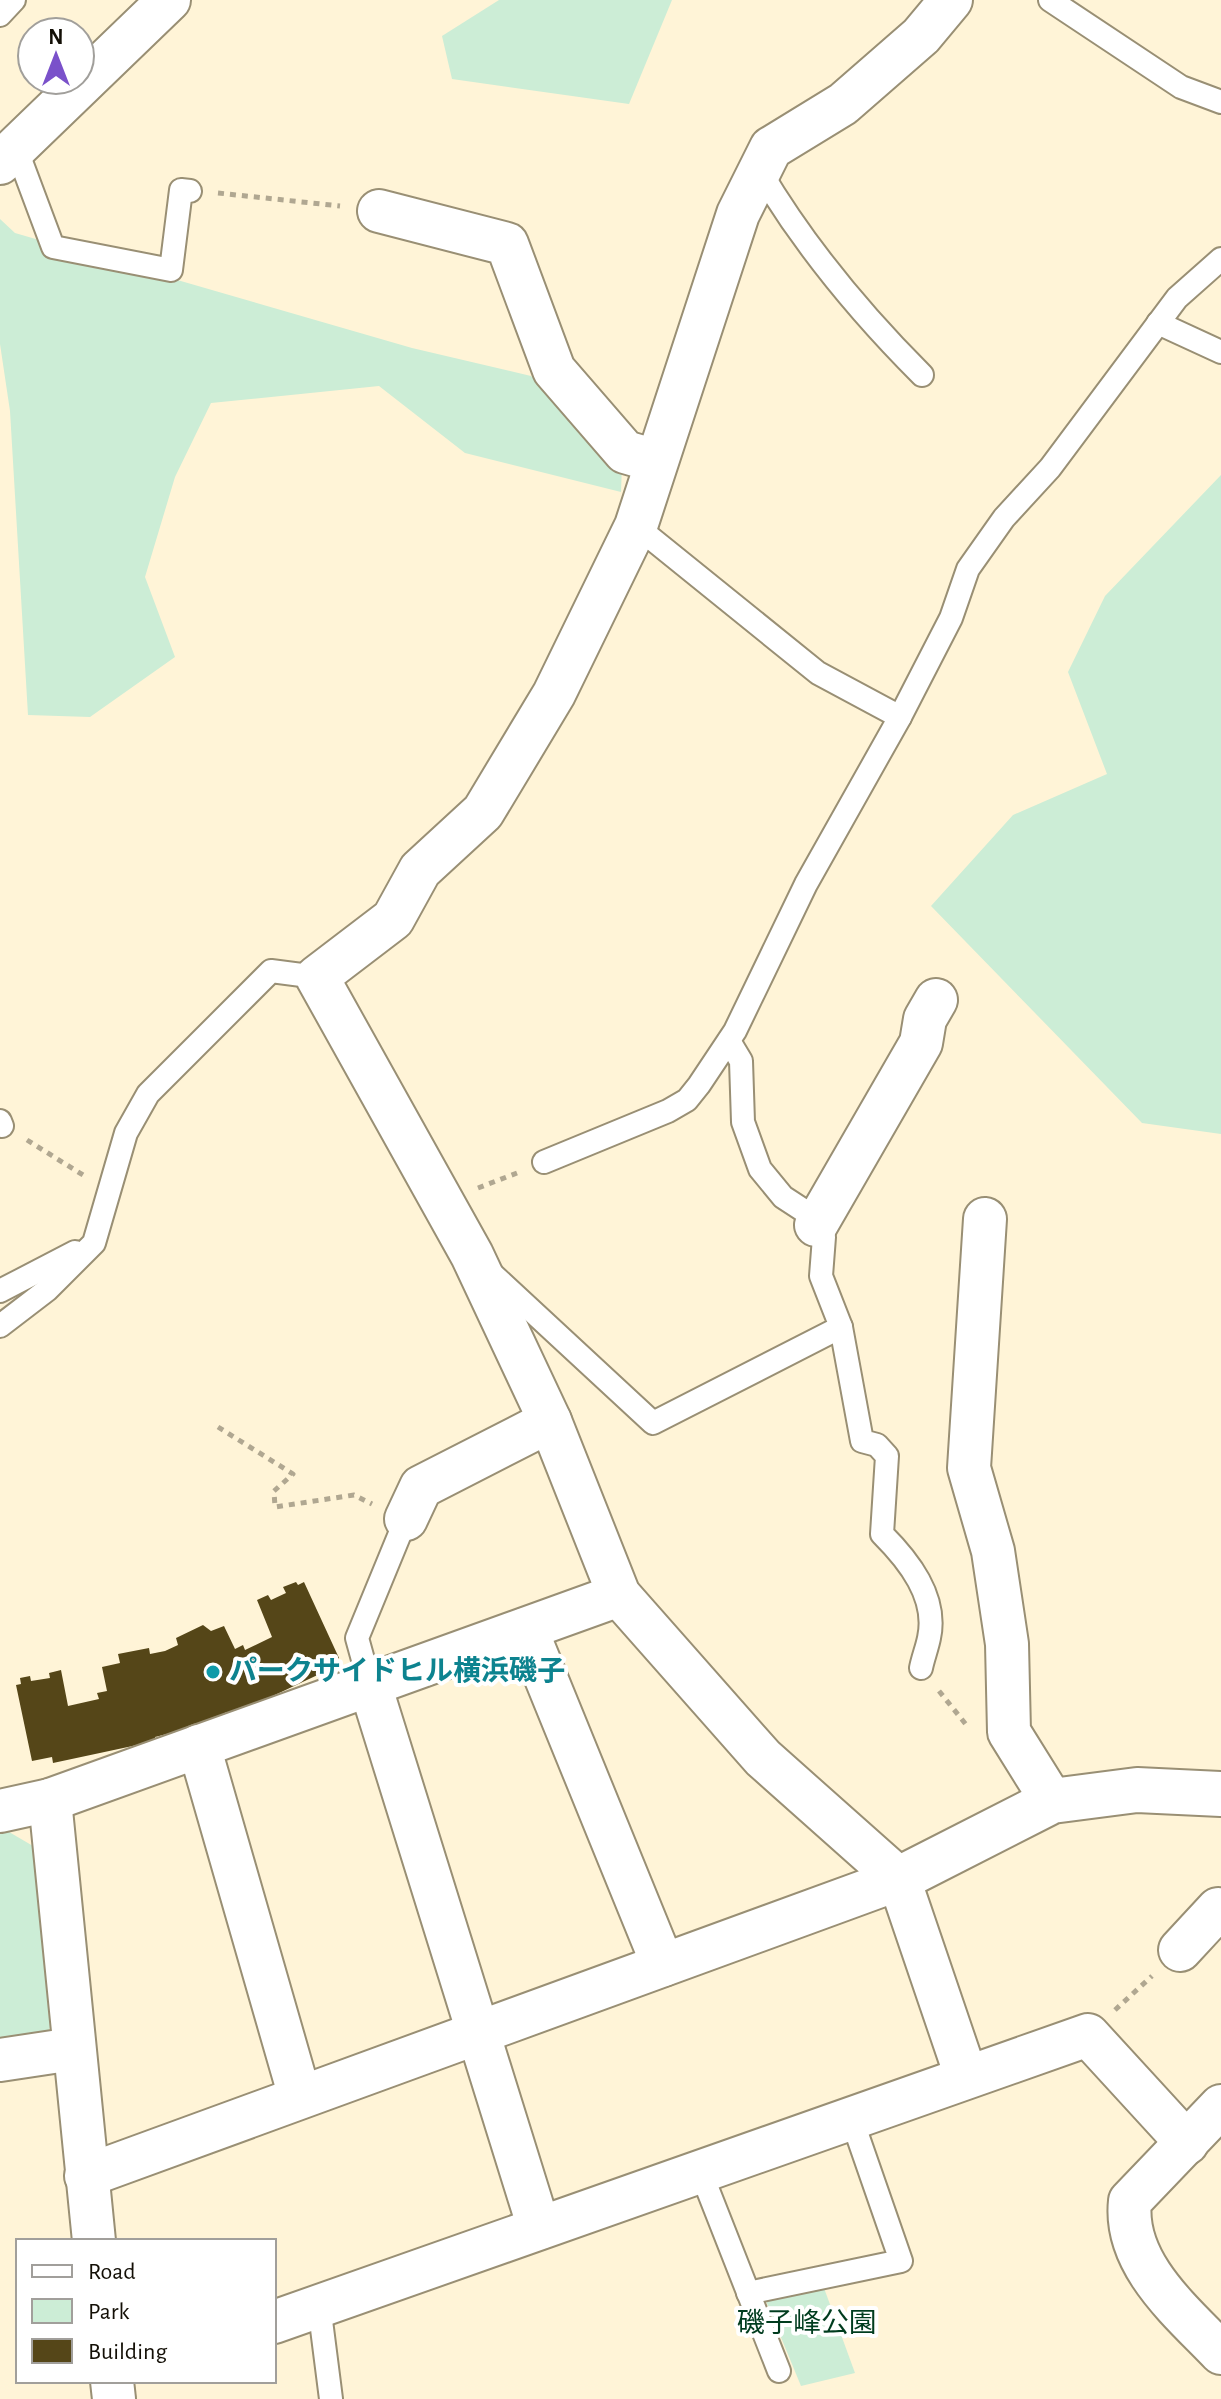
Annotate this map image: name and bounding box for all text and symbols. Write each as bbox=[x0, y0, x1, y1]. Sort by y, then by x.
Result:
north arrow bbox=[16, 16, 96, 96]
text: N bbox=[48, 26, 64, 48]
place label: パークサイドヒル横浜磯子 bbox=[229, 1655, 565, 1686]
marker: パークサイドヒル横浜磯子 bbox=[204, 1663, 222, 1681]
legend bbox=[16, 2239, 276, 2383]
text: Road bbox=[88, 2260, 136, 2284]
text: Park bbox=[88, 2300, 129, 2324]
park label: 磯子峰公園 bbox=[737, 2308, 877, 2338]
text: Building bbox=[88, 2340, 167, 2364]

